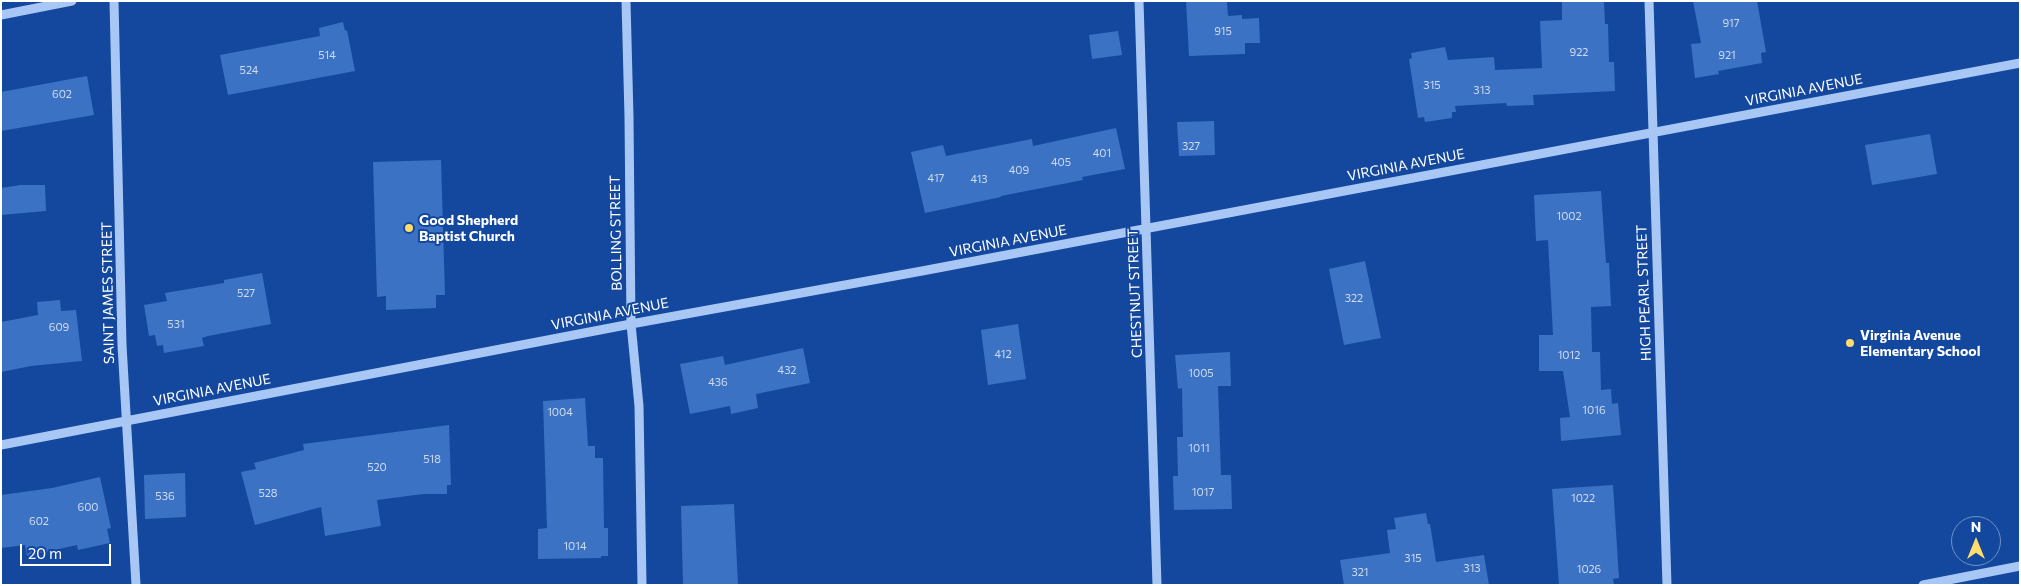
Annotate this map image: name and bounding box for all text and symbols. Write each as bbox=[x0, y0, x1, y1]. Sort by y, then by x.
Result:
house number: 917 bbox=[1722, 16, 1740, 30]
house number: 915 bbox=[1214, 24, 1232, 38]
house number: 922 bbox=[1570, 45, 1588, 59]
house number: 514 bbox=[318, 48, 336, 62]
house number: 921 bbox=[1718, 48, 1736, 62]
house number: 524 bbox=[240, 63, 258, 77]
street label: VIRGINIA AVENUE bbox=[1744, 70, 1864, 110]
house number: 315 bbox=[1423, 78, 1441, 92]
house number: 313 bbox=[1473, 83, 1491, 97]
house number: 602 bbox=[52, 87, 72, 101]
house number: 327 bbox=[1182, 139, 1200, 153]
street label: VIRGINIA AVENUE bbox=[1346, 145, 1466, 185]
house number: 401 bbox=[1093, 146, 1111, 160]
house number: 405 bbox=[1051, 155, 1071, 169]
house number: 409 bbox=[1009, 163, 1029, 177]
house number: 417 bbox=[928, 171, 944, 185]
house number: 413 bbox=[970, 172, 988, 186]
street label: BOLLING STREET bbox=[607, 175, 625, 291]
house number: 1002 bbox=[1556, 209, 1582, 223]
place label: Good Shepherd Baptist Church bbox=[419, 212, 518, 244]
street label: VIRGINIA AVENUE bbox=[948, 221, 1068, 261]
street label: SAINT JAMES STREET bbox=[98, 222, 118, 364]
marker: Good Shepherd Baptist Church bbox=[403, 222, 415, 234]
street label: HIGH PEARL STREET bbox=[1633, 224, 1655, 362]
street label: CHESTNUT STREET bbox=[1124, 228, 1146, 358]
house number: 527 bbox=[237, 286, 255, 300]
house number: 322 bbox=[1345, 291, 1363, 305]
street label: VIRGINIA AVENUE bbox=[550, 294, 670, 334]
house number: 531 bbox=[167, 317, 185, 331]
house number: 609 bbox=[49, 320, 69, 334]
place label: Virginia Avenue Elementary School bbox=[1860, 327, 1980, 360]
marker: Virginia Avenue Elementary School bbox=[1844, 337, 1856, 349]
house number: 412 bbox=[994, 347, 1012, 361]
house number: 1012 bbox=[1558, 348, 1580, 362]
house number: 432 bbox=[778, 363, 796, 377]
house number: 1005 bbox=[1188, 366, 1214, 380]
street label: VIRGINIA AVENUE bbox=[152, 370, 272, 410]
house number: 436 bbox=[708, 375, 728, 389]
house number: 1016 bbox=[1582, 403, 1606, 417]
house number: 1004 bbox=[547, 405, 573, 419]
house number: 1011 bbox=[1188, 441, 1210, 455]
house number: 518 bbox=[423, 452, 441, 466]
house number: 520 bbox=[367, 460, 387, 474]
house number: 1017 bbox=[1192, 485, 1214, 499]
house number: 528 bbox=[258, 486, 278, 500]
house number: 536 bbox=[155, 489, 175, 503]
house number: 1022 bbox=[1571, 491, 1595, 505]
house number: 600 bbox=[77, 500, 99, 514]
house number: 602 bbox=[29, 514, 49, 528]
north arrow bbox=[1951, 516, 2001, 566]
text: N bbox=[1971, 518, 1981, 535]
scale bar bbox=[22, 534, 114, 566]
house number: 1014 bbox=[563, 539, 587, 553]
text: 20 m bbox=[28, 544, 62, 562]
house number: 315 bbox=[1404, 551, 1422, 565]
house number: 313 bbox=[1463, 561, 1481, 575]
house number: 1026 bbox=[1577, 562, 1601, 576]
house number: 321 bbox=[1351, 565, 1369, 579]

